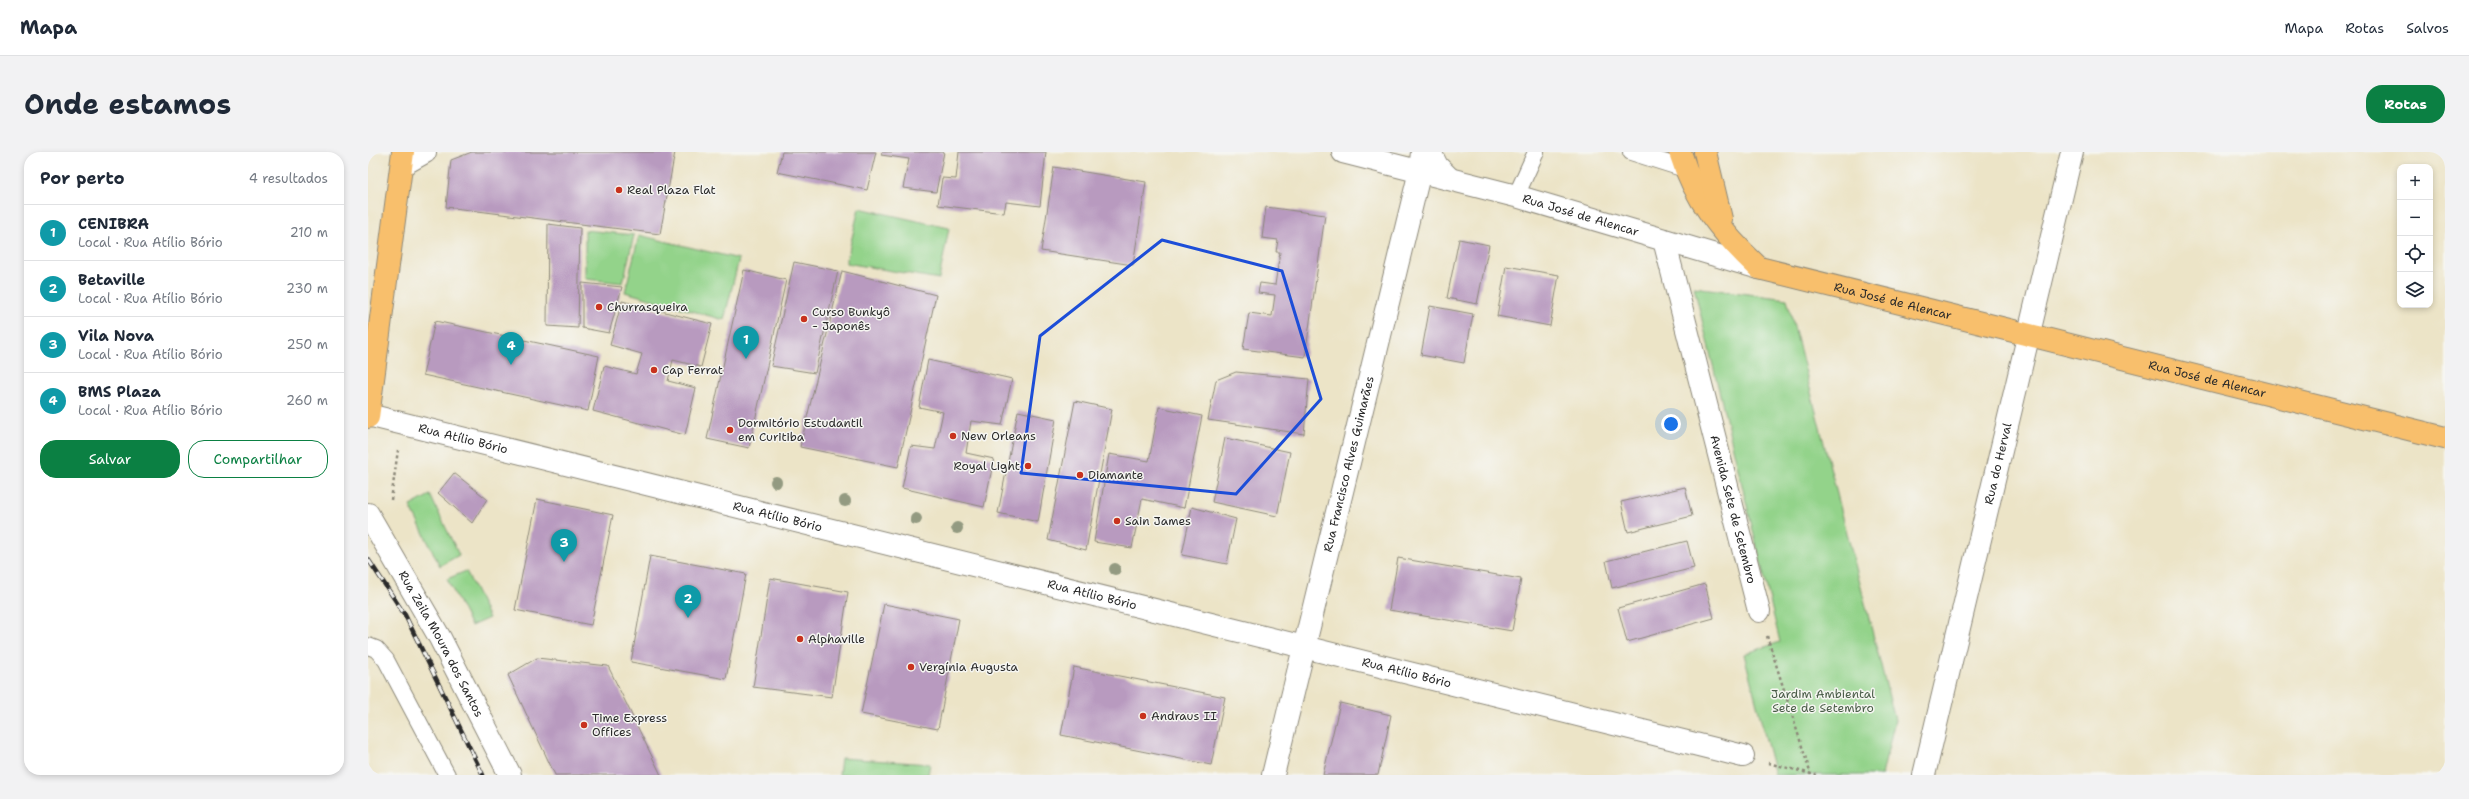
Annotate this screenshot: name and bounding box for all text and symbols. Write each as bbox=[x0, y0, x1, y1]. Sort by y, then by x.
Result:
text: Mapa bbox=[20, 15, 77, 40]
text: Mapa bbox=[2284, 19, 2323, 37]
text: Rotas bbox=[2345, 19, 2384, 37]
text: Salvos bbox=[2406, 19, 2449, 37]
text: Onde estamos bbox=[24, 85, 231, 123]
button: Rotas bbox=[2366, 85, 2445, 123]
map controls bbox=[2397, 164, 2433, 308]
button: + bbox=[2397, 164, 2433, 200]
text: Por perto bbox=[40, 167, 125, 189]
text: 4 resultados bbox=[249, 170, 328, 187]
place label: Real Plaza Flat bbox=[627, 182, 716, 198]
marker: Real Plaza Flat bbox=[614, 185, 624, 195]
street label: Rua José de Alencar bbox=[1521, 190, 1641, 240]
button: − bbox=[2397, 200, 2433, 236]
text: CENIBRA bbox=[78, 214, 149, 234]
text: 1 bbox=[50, 224, 56, 241]
text: 210 m bbox=[290, 224, 328, 241]
text: Local · Rua Atílio Bório bbox=[78, 234, 223, 251]
button: locate bbox=[2397, 236, 2433, 272]
text: Betaville bbox=[78, 270, 145, 290]
button: layers bbox=[2397, 272, 2433, 308]
street label: Rua José de Alencar bbox=[1832, 279, 1954, 324]
text: 2 bbox=[48, 280, 58, 297]
text: 230 m bbox=[286, 280, 328, 297]
text: Local · Rua Atílio Bório bbox=[78, 290, 223, 307]
place label: Churrasqueira bbox=[607, 299, 688, 315]
marker: Churrasqueira bbox=[594, 302, 604, 312]
place label: Curso Bunkyô - Japonês bbox=[812, 304, 890, 334]
marker: Curso Bunkyô - Japonês bbox=[799, 314, 809, 324]
text: Vila Nova bbox=[78, 326, 154, 346]
pin: 1 bbox=[733, 326, 759, 359]
pin: 4 bbox=[498, 332, 524, 365]
text: 3 bbox=[48, 336, 58, 353]
text: 250 m bbox=[287, 336, 328, 353]
text: Local · Rua Atílio Bório bbox=[78, 346, 223, 363]
street label: Rua José de Alencar bbox=[2147, 357, 2268, 401]
place label: Cap Ferrat bbox=[662, 362, 723, 378]
marker: Cap Ferrat bbox=[649, 365, 659, 375]
street label: Rua Francisco Alves Guimarães bbox=[1320, 374, 1378, 554]
text: BMS Plaza bbox=[78, 382, 161, 402]
text: 4 bbox=[48, 392, 58, 409]
text: 260 m bbox=[286, 392, 328, 409]
text: Local · Rua Atílio Bório bbox=[78, 402, 223, 419]
your location bbox=[1661, 414, 1681, 434]
place label: Dormitório Estudantil em Curitiba bbox=[738, 415, 863, 445]
street label: Rua Atílio Bório bbox=[417, 420, 509, 457]
street label: Rua do Herval bbox=[1981, 421, 2015, 506]
marker: Dormitório Estudantil em Curitiba bbox=[725, 425, 735, 435]
place label: New Orleans bbox=[961, 428, 1036, 444]
marker: New Orleans bbox=[948, 431, 958, 441]
street label: Avenida Sete de Setembro bbox=[1706, 433, 1760, 585]
button: Salvar bbox=[40, 440, 180, 478]
button: Compartilhar bbox=[188, 440, 328, 478]
place label: Royal Light bbox=[954, 458, 1020, 474]
marker: Royal Light bbox=[1023, 461, 1033, 471]
place label: Diamante bbox=[1088, 467, 1144, 483]
marker: Diamante bbox=[1075, 470, 1085, 480]
street label: Rua Atílio Bório bbox=[731, 498, 824, 535]
place label: Sain James bbox=[1125, 513, 1191, 529]
marker: Sain James bbox=[1112, 516, 1122, 526]
pin: 3 bbox=[551, 529, 577, 562]
street label: Rua Zeila Moura dos Santos bbox=[395, 568, 487, 720]
street label: Rua Atílio Bório bbox=[1046, 576, 1138, 613]
pin: 2 bbox=[675, 585, 701, 618]
place label: Alphaville bbox=[808, 631, 865, 647]
marker: Alphaville bbox=[795, 634, 805, 644]
street label: Rua Atílio Bório bbox=[1360, 654, 1453, 691]
place label: Vergínia Augusta bbox=[919, 659, 1019, 675]
marker: Vergínia Augusta bbox=[906, 662, 916, 672]
park label: Jardim Ambiental Sete de Setembro bbox=[1771, 686, 1875, 716]
place label: Andraus II bbox=[1151, 708, 1217, 724]
place label: Time Express Offices bbox=[592, 710, 667, 740]
marker: Andraus II bbox=[1138, 711, 1148, 721]
marker: Time Express Offices bbox=[579, 720, 589, 730]

